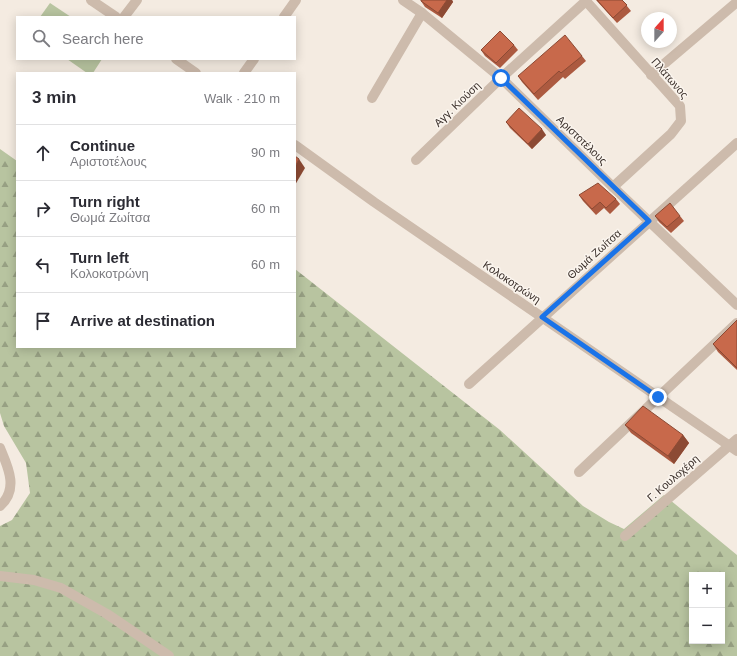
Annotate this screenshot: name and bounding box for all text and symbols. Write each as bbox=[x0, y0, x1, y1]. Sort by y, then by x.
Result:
north arrow bbox=[641, 12, 677, 48]
search box bbox=[16, 16, 296, 60]
icon: search bbox=[30, 27, 52, 49]
text: Search here bbox=[62, 30, 144, 47]
street label: Πλάτωνος bbox=[649, 55, 691, 101]
route start bbox=[492, 69, 510, 87]
street label: Αγγ. Κιούση bbox=[432, 79, 482, 129]
text: 3 min bbox=[32, 88, 76, 107]
text: Walk · 210 m bbox=[204, 91, 280, 106]
street label: Αριστοτέλους bbox=[554, 113, 610, 167]
text: Continue bbox=[70, 137, 135, 154]
icon: ahead bbox=[32, 142, 54, 164]
text: 90 m bbox=[251, 145, 280, 160]
text: Αριστοτέλους bbox=[70, 154, 147, 169]
text: Turn right bbox=[70, 193, 140, 210]
icon: right bbox=[32, 198, 54, 220]
text: 60 m bbox=[251, 201, 280, 216]
text: Θωμά Ζωίτσα bbox=[70, 210, 150, 225]
street label: Θωμά Ζωίτσα bbox=[565, 226, 624, 281]
text: Turn left bbox=[70, 249, 129, 266]
icon: left bbox=[32, 254, 54, 276]
text: 60 m bbox=[251, 257, 280, 272]
street label: Κολοκοτρώνη bbox=[481, 258, 543, 306]
text: Κολοκοτρώνη bbox=[70, 266, 149, 281]
icon: arrive bbox=[32, 310, 54, 332]
text: Arrive at destination bbox=[70, 312, 215, 329]
route end bbox=[649, 388, 667, 406]
street label: Γ. Κουλοχέρη bbox=[645, 452, 701, 504]
map controls bbox=[689, 572, 725, 644]
button: + bbox=[689, 572, 725, 608]
button: − bbox=[689, 608, 725, 644]

